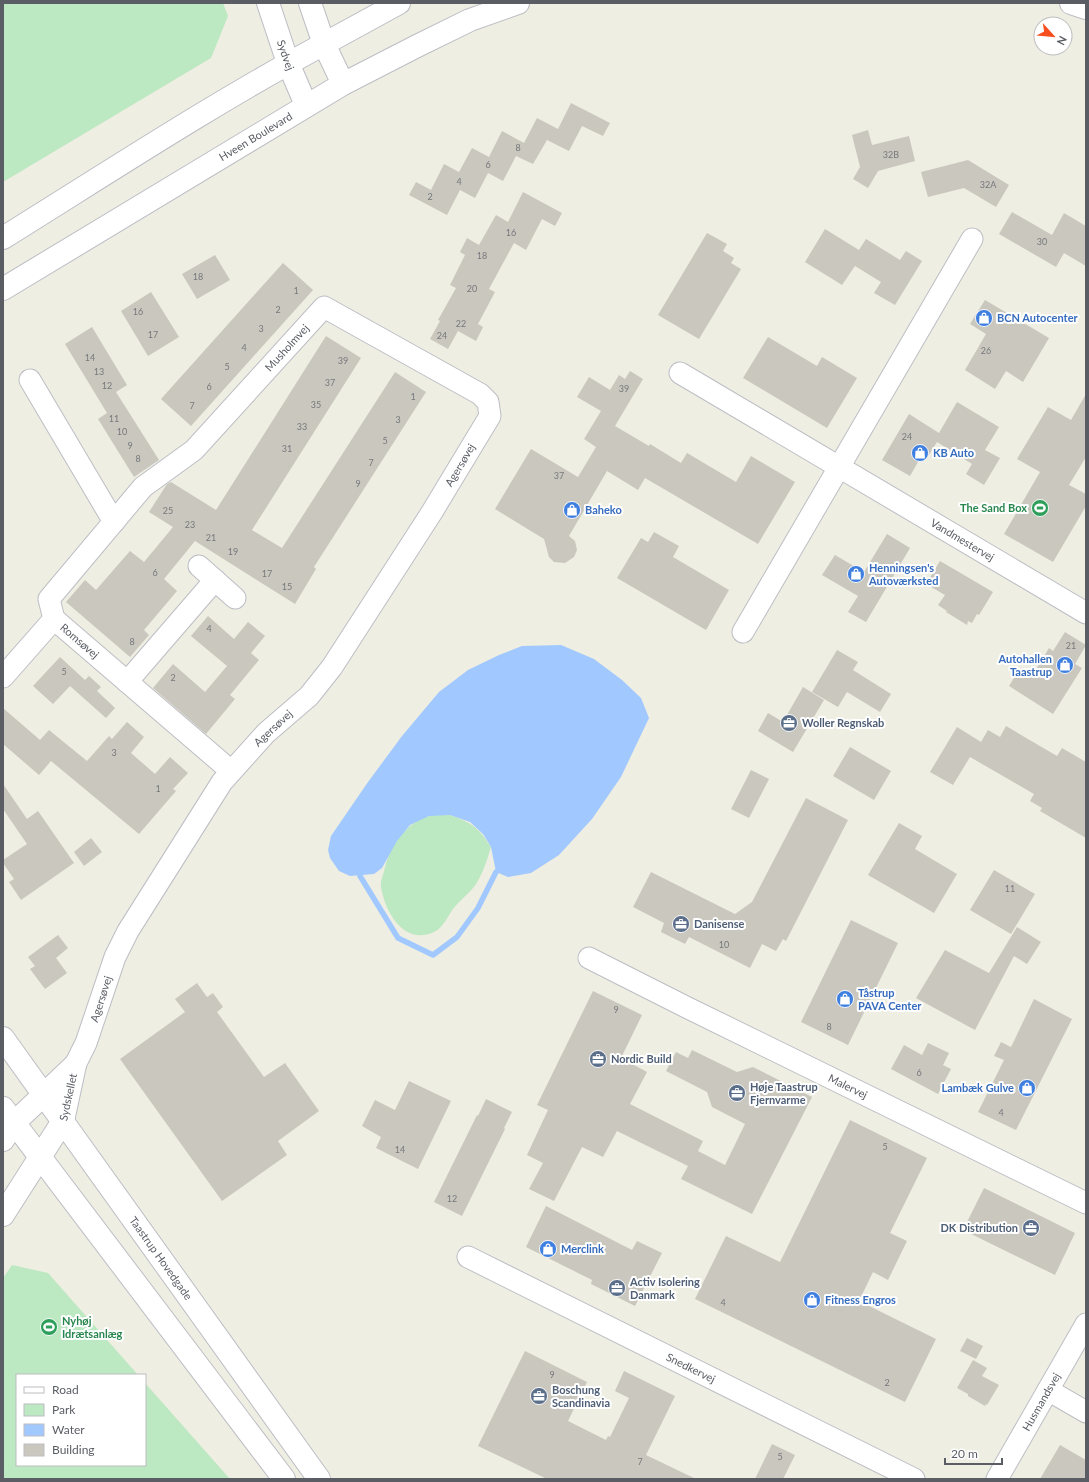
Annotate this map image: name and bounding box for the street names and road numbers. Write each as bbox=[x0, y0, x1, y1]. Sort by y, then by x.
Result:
street label: Sydvej bbox=[275, 38, 298, 73]
street label: Hveen Boulevard bbox=[216, 109, 294, 163]
street label: Musholmvej bbox=[262, 321, 311, 374]
street label: Agersøvej bbox=[442, 441, 478, 489]
street label: Vandmestervej bbox=[928, 516, 997, 564]
street label: Romsøvej bbox=[58, 620, 102, 661]
street label: Agersøvej bbox=[251, 706, 295, 749]
street label: Agersøvej bbox=[87, 974, 114, 1024]
street label: Malervej bbox=[826, 1071, 870, 1101]
street label: Sydskellet bbox=[56, 1072, 79, 1122]
street label: Taastrup Hovedgade bbox=[127, 1214, 196, 1302]
street label: Snedkervej bbox=[664, 1350, 718, 1385]
street label: Husmandsvej bbox=[1019, 1370, 1063, 1433]

